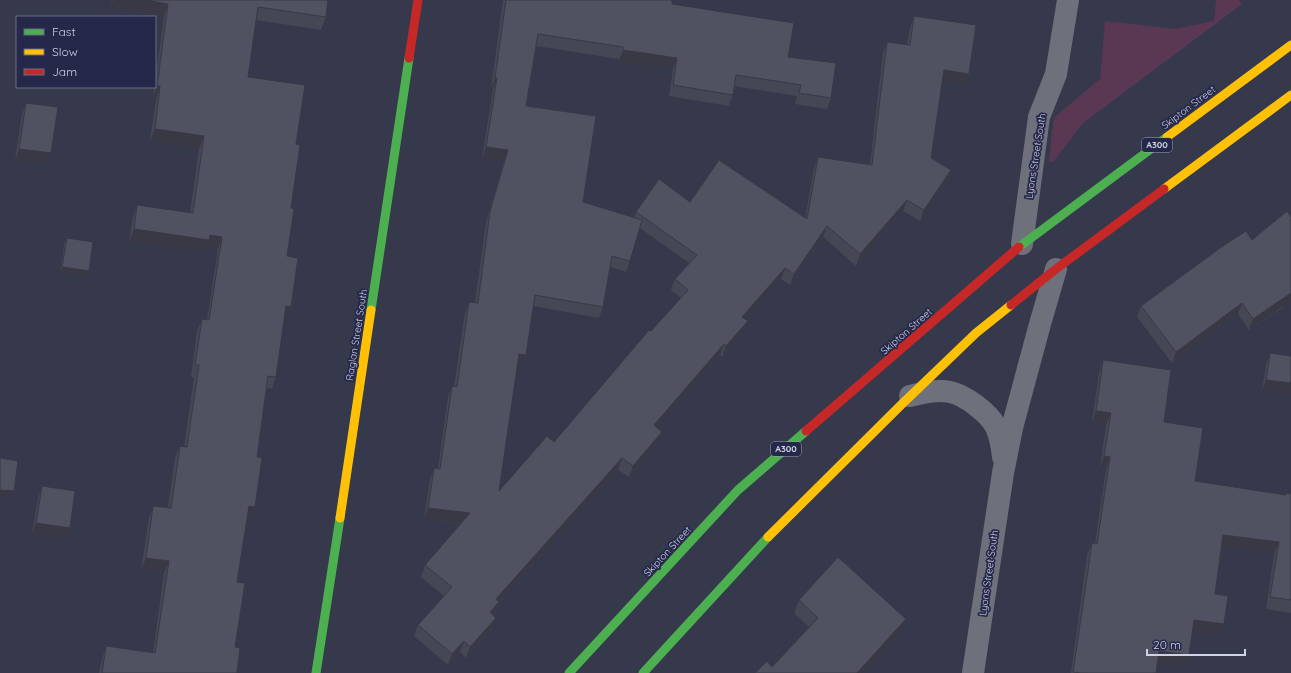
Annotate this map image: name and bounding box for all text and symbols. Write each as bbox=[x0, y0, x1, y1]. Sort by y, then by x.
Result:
legend bbox=[16, 16, 156, 88]
text: Fast bbox=[52, 24, 76, 39]
text: Slow bbox=[52, 44, 78, 59]
text: Jam bbox=[52, 64, 77, 79]
street label: Skipton Street bbox=[1159, 82, 1218, 132]
street label: Lyons Street South bbox=[1022, 112, 1049, 200]
road number: A300 bbox=[1142, 138, 1172, 152]
street label: Raglan Street South bbox=[343, 288, 370, 382]
street label: Skipton Street bbox=[878, 305, 935, 357]
road number: A300 bbox=[771, 442, 801, 456]
street label: Skipton Street bbox=[641, 523, 694, 579]
street label: Lyons Street South bbox=[976, 529, 1001, 617]
scale bar bbox=[1147, 631, 1245, 657]
text: 20 m bbox=[1153, 637, 1181, 652]

